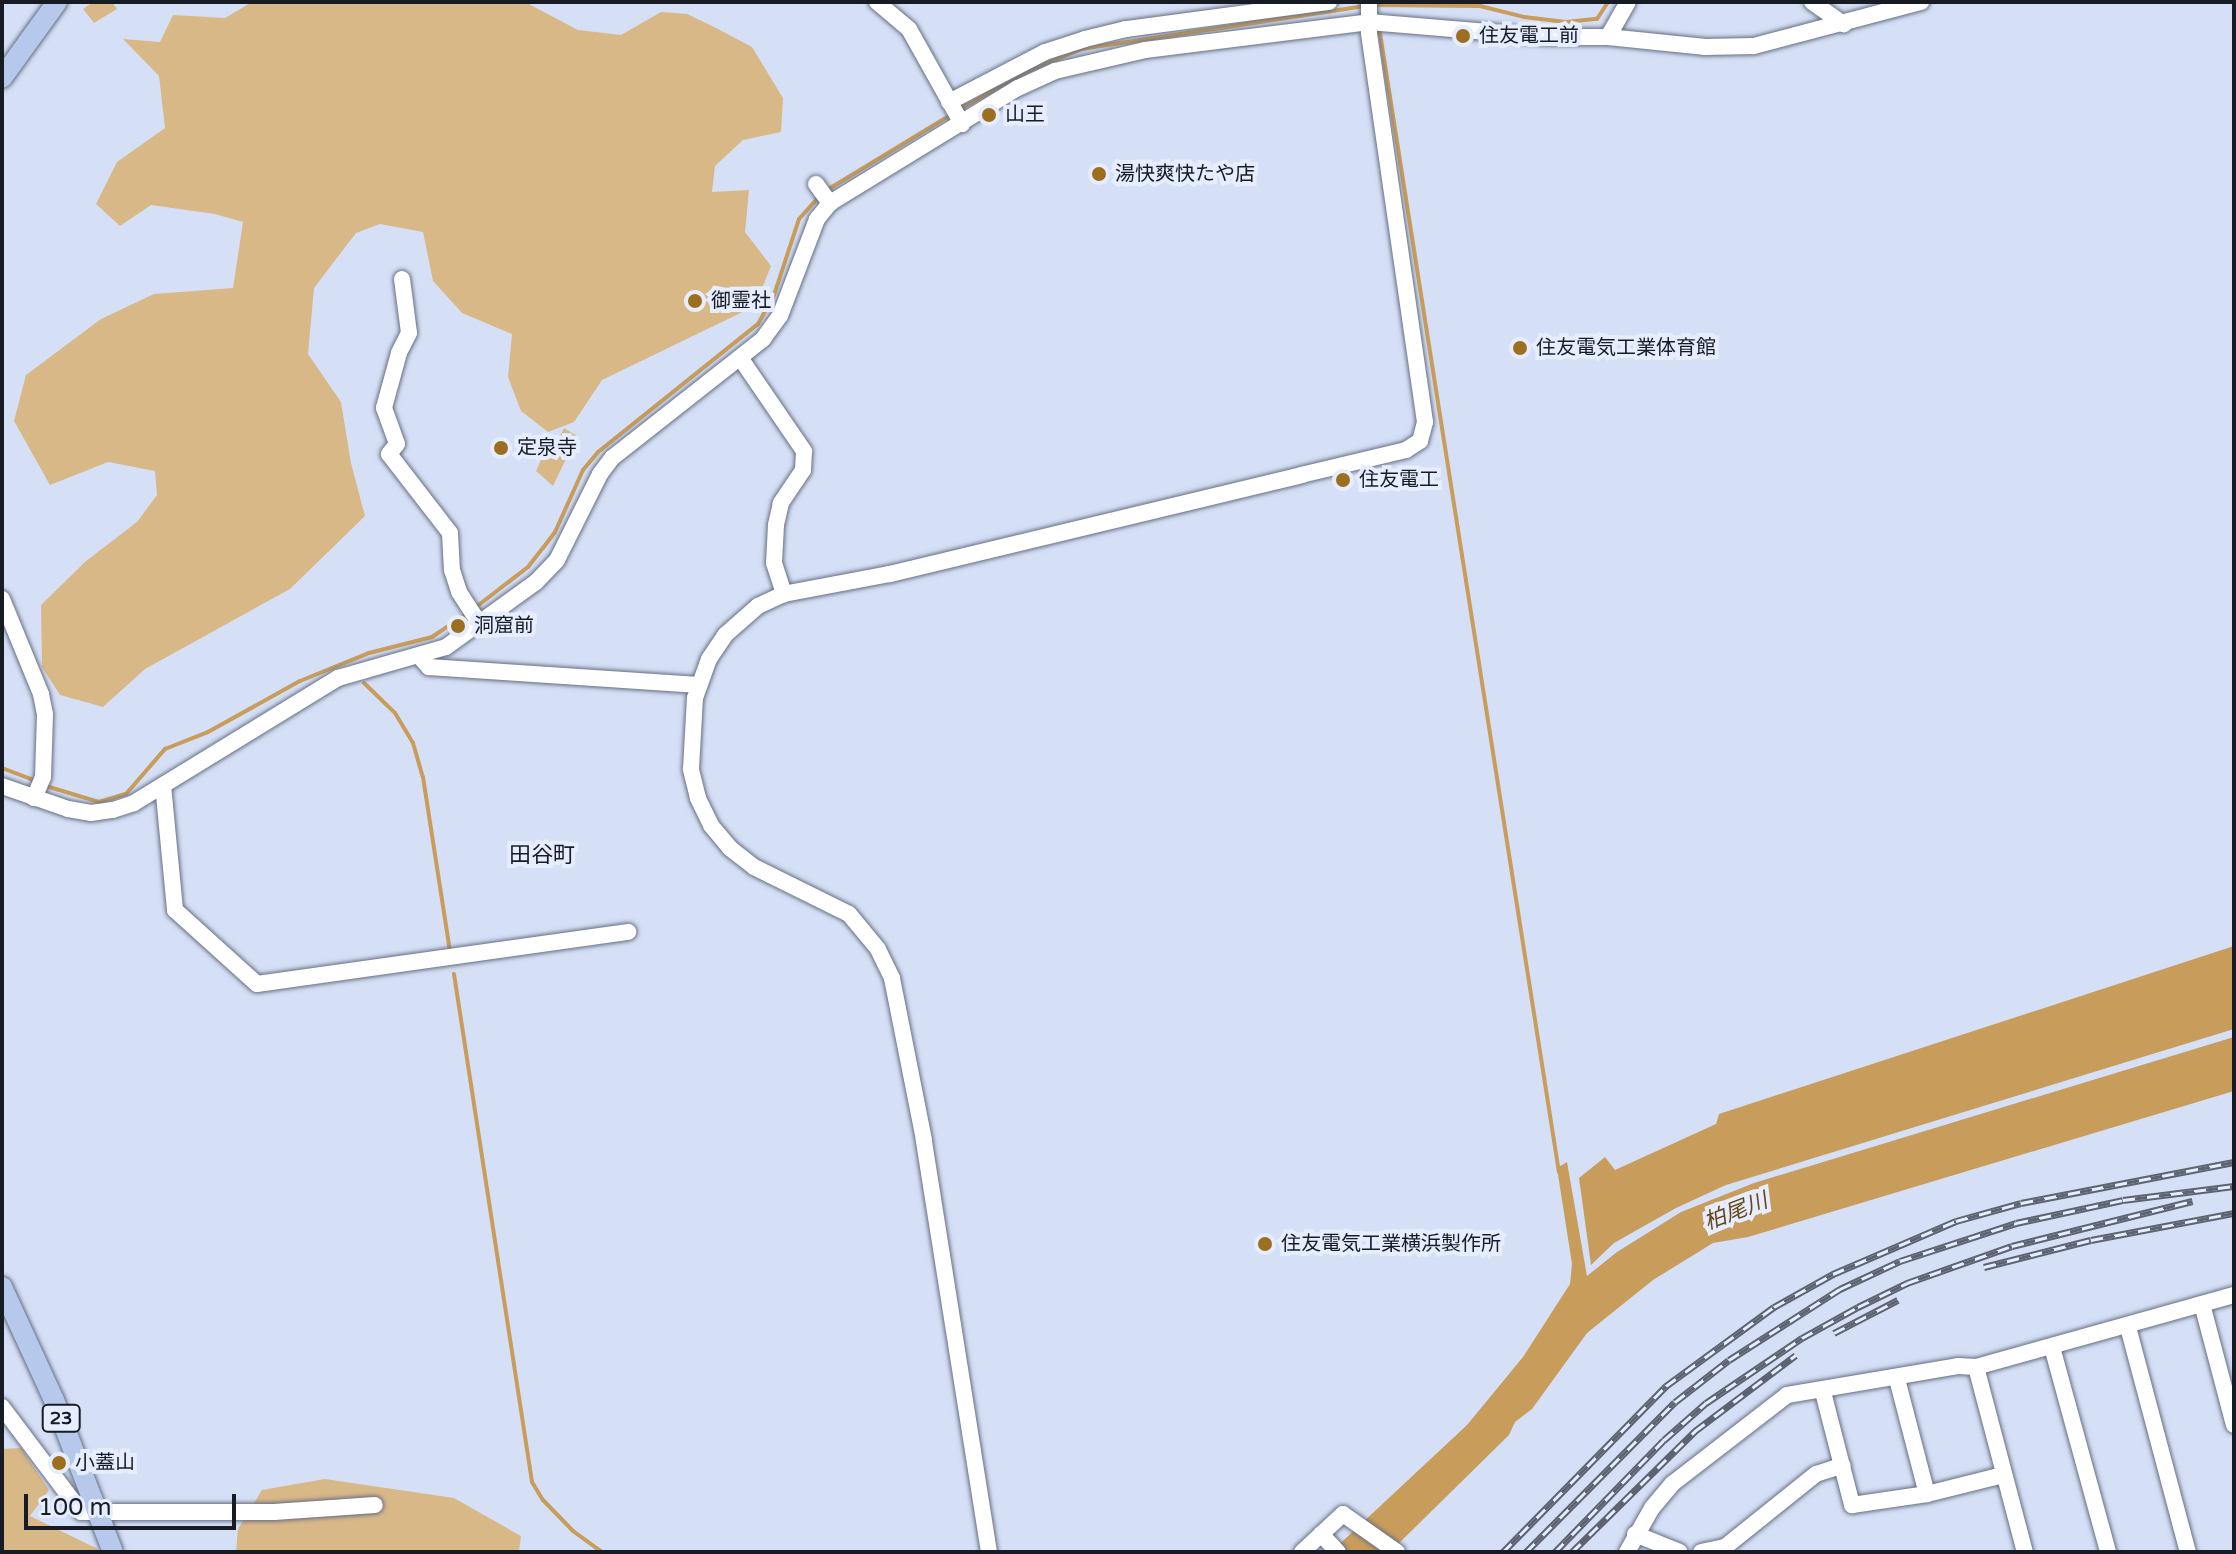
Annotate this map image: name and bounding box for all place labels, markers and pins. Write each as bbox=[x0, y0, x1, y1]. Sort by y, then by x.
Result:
place label: 住友電工前 bbox=[1479, 24, 1579, 48]
marker: 住友電工前 bbox=[1454, 27, 1472, 45]
place label: 山王 bbox=[1005, 103, 1045, 127]
marker: 山王 bbox=[980, 106, 998, 124]
place label: 湯快爽快たや店 bbox=[1115, 162, 1255, 186]
marker: 湯快爽快たや店 bbox=[1090, 165, 1108, 183]
place label: 御霊社 bbox=[711, 289, 771, 313]
marker: 御霊社 bbox=[686, 292, 704, 310]
place label: 住友電気工業体育館 bbox=[1536, 336, 1716, 360]
marker: 住友電気工業体育館 bbox=[1511, 339, 1529, 357]
place label: 定泉寺 bbox=[517, 436, 577, 460]
marker: 定泉寺 bbox=[492, 439, 510, 457]
place label: 住友電工 bbox=[1359, 468, 1439, 492]
marker: 住友電工 bbox=[1334, 471, 1352, 489]
place label: 洞窟前 bbox=[474, 614, 534, 638]
marker: 洞窟前 bbox=[449, 617, 467, 635]
place label: 住友電気工業横浜製作所 bbox=[1281, 1232, 1501, 1256]
marker: 住友電気工業横浜製作所 bbox=[1256, 1235, 1274, 1253]
place label: 小蓋山 bbox=[75, 1451, 135, 1475]
marker: 小蓋山 bbox=[50, 1454, 68, 1472]

